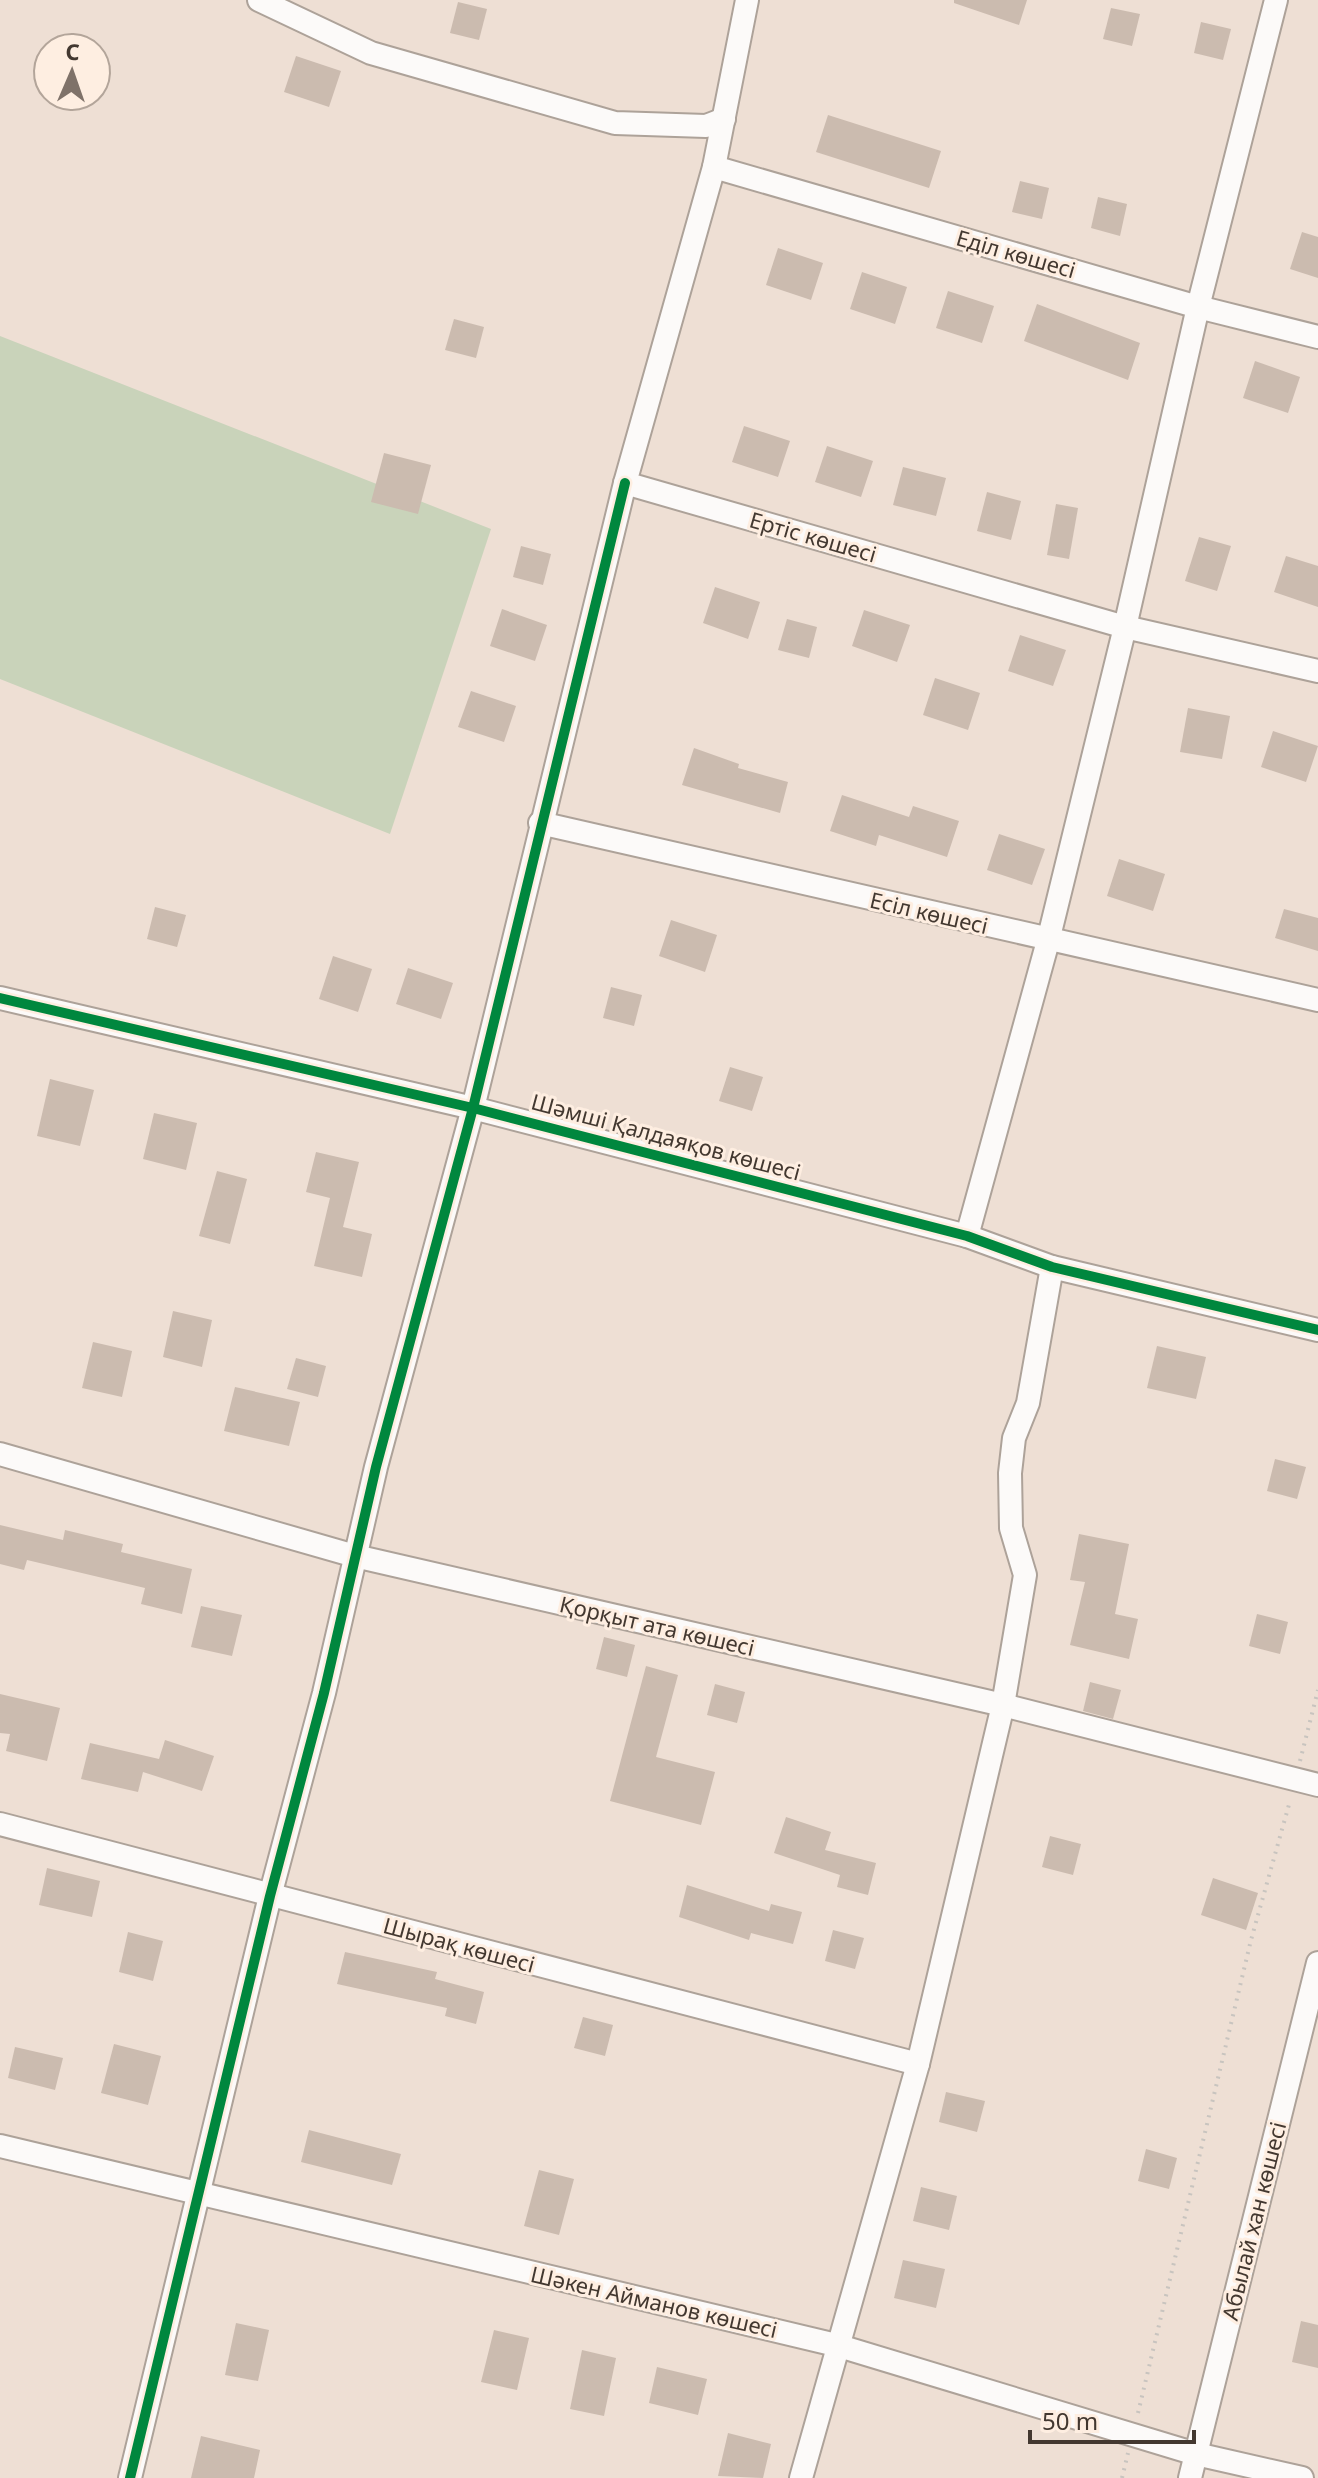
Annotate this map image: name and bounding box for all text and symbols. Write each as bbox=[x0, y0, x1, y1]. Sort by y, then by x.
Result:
north arrow bbox=[32, 32, 112, 112]
text: С bbox=[65, 36, 80, 66]
street label: Еділ көшесі bbox=[953, 222, 1079, 284]
street label: Ертіс көшесі bbox=[746, 504, 880, 568]
street label: Есіл көшесі bbox=[867, 884, 991, 940]
street label: Шәмші Қалдаяқов көшесі bbox=[528, 1086, 804, 1186]
street label: Қорқыт ата көшесі bbox=[557, 1588, 758, 1662]
street label: Шырақ көшесі bbox=[380, 1909, 538, 1979]
street label: Абылай хан көшесі bbox=[1214, 2118, 1292, 2323]
street label: Шәкен Айманов көшесі bbox=[528, 2258, 780, 2344]
scale bar bbox=[1030, 2394, 1194, 2444]
text: 50 m bbox=[1042, 2404, 1098, 2437]

